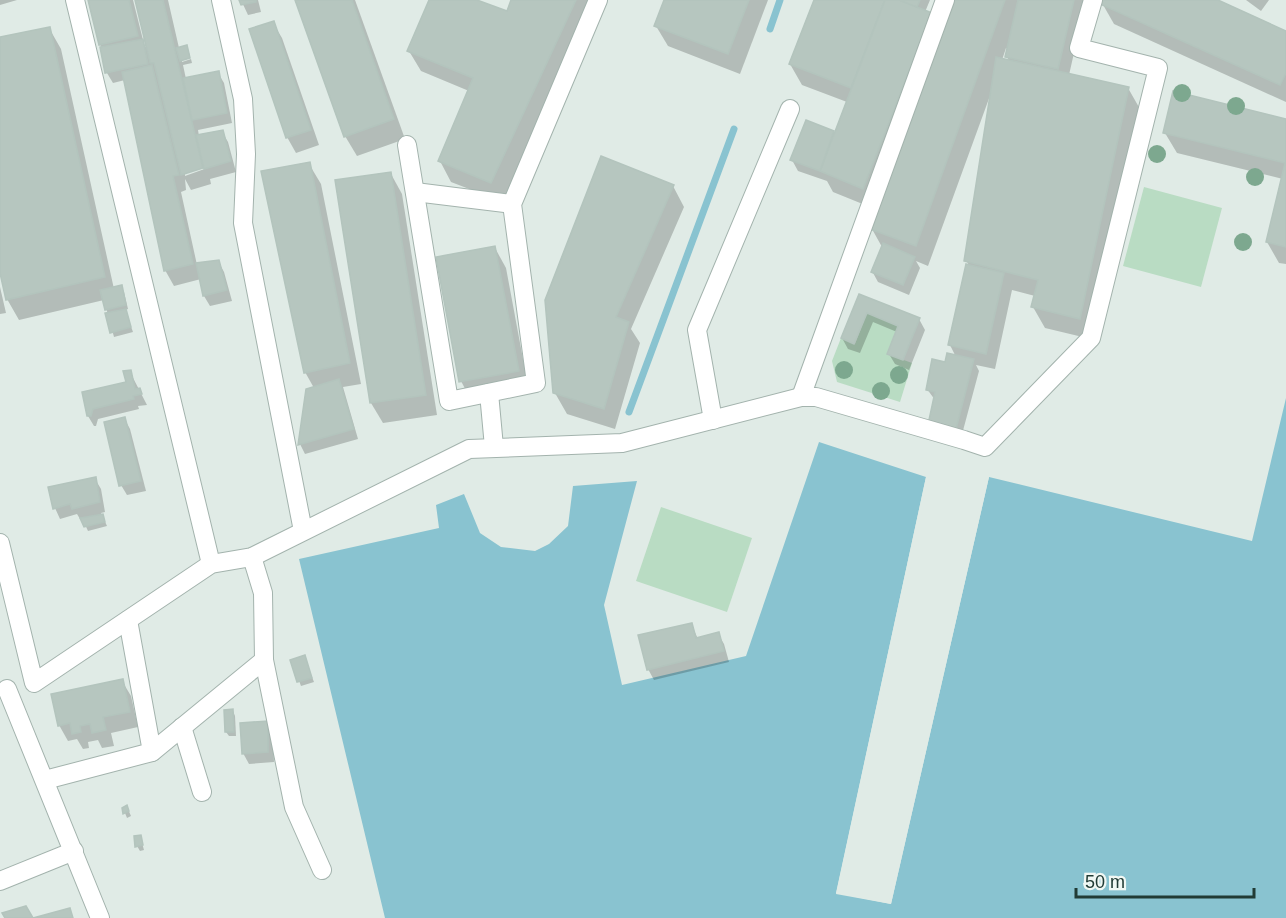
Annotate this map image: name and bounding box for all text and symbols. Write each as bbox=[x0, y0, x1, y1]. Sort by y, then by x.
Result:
scale bar bbox=[1076, 861, 1254, 899]
text: 50 m bbox=[1085, 872, 1125, 892]

